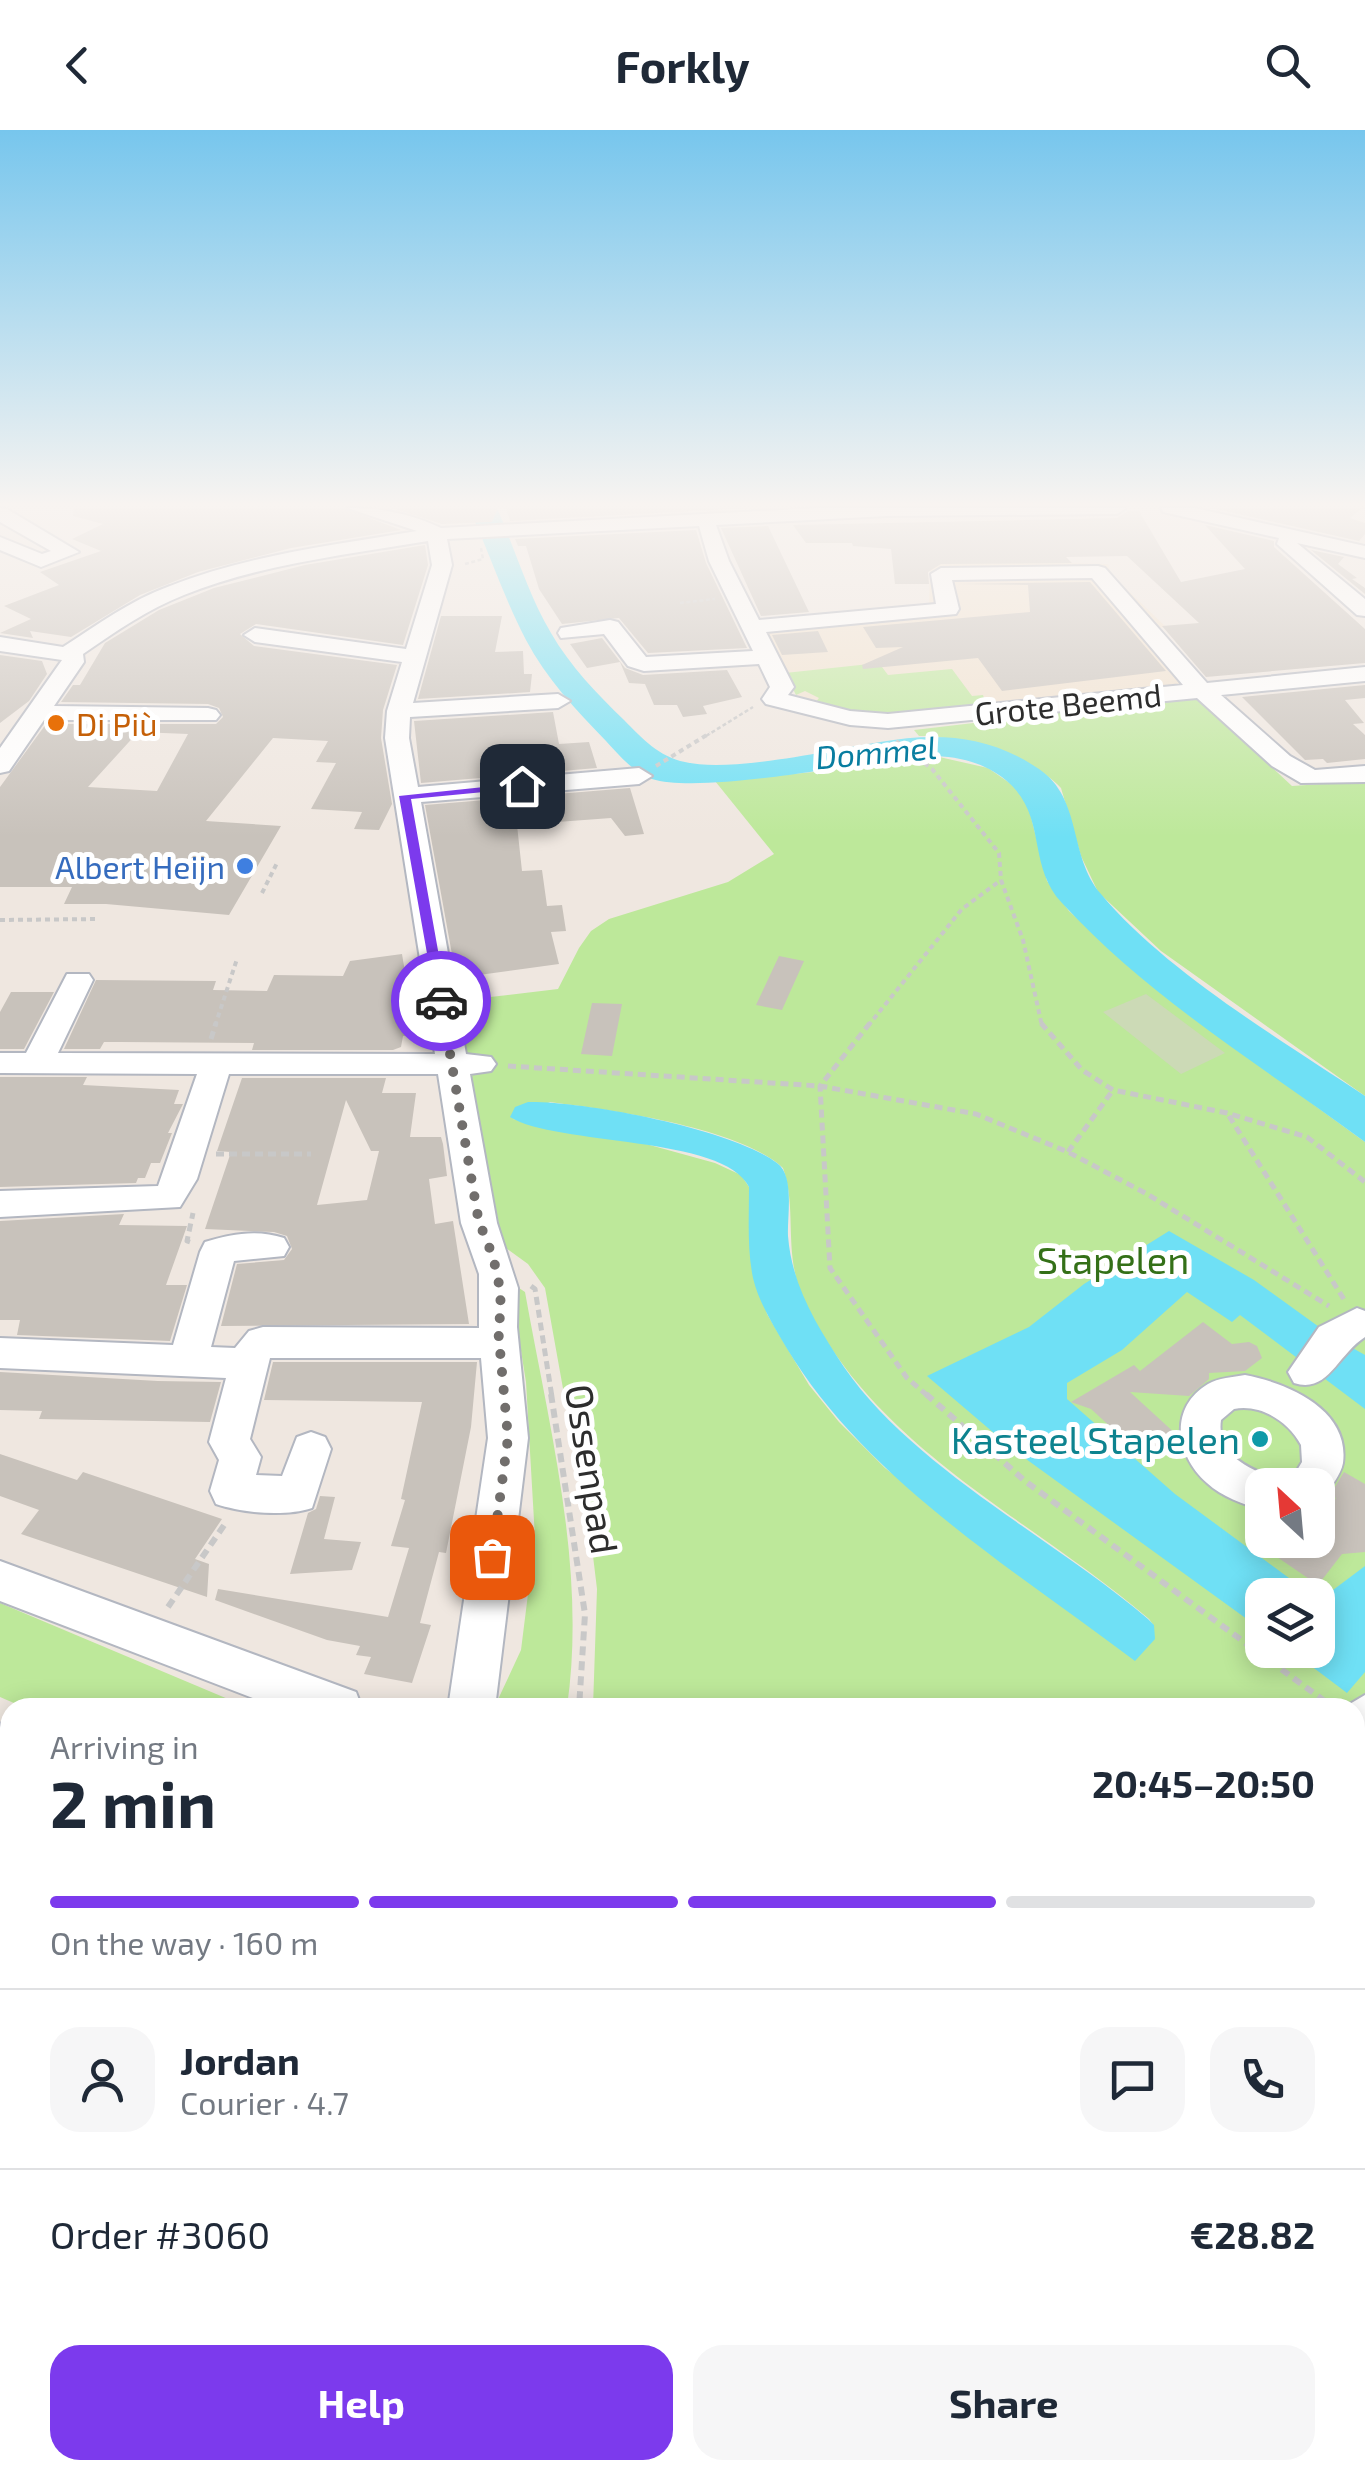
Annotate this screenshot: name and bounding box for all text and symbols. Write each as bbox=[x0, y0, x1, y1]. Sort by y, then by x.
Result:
icon: back bbox=[50, 38, 105, 93]
text: Forkly bbox=[615, 38, 750, 92]
icon: search bbox=[1260, 38, 1315, 93]
street label: Grote Beemd bbox=[973, 674, 1163, 732]
place label: Di Più bbox=[76, 704, 157, 742]
marker: Di Più bbox=[45, 712, 67, 734]
water label: Dommel bbox=[814, 727, 938, 775]
pin bbox=[480, 744, 565, 829]
icon: home bbox=[495, 759, 550, 814]
place label: Albert Heijn bbox=[55, 847, 225, 886]
marker: Albert Heijn bbox=[234, 855, 256, 877]
courier bbox=[391, 951, 491, 1051]
icon: car bbox=[414, 974, 469, 1029]
park label: Stapelen bbox=[1037, 1236, 1189, 1282]
street label: Ossenpad bbox=[557, 1381, 629, 1557]
place label: Kasteel Stapelen bbox=[951, 1416, 1240, 1462]
marker: Kasteel Stapelen bbox=[1249, 1428, 1271, 1450]
north arrow bbox=[1245, 1468, 1335, 1558]
map controls bbox=[1245, 1468, 1335, 1668]
pin bbox=[450, 1515, 535, 1600]
icon: bag bbox=[465, 1530, 520, 1585]
button: layers bbox=[1245, 1578, 1335, 1668]
text: Arriving in bbox=[50, 1727, 199, 1765]
text: 20:45–20:50 bbox=[1092, 1760, 1315, 1806]
text: 2 min bbox=[50, 1763, 216, 1841]
text: On the way · 160 m bbox=[50, 1923, 318, 1961]
button: person bbox=[50, 2027, 155, 2132]
button: chat bbox=[1080, 2027, 1185, 2132]
button: phone bbox=[1210, 2027, 1315, 2132]
text: Jordan bbox=[180, 2037, 300, 2083]
text: Courier · 4.7 bbox=[180, 2083, 349, 2121]
text: Order #3060 bbox=[50, 2211, 270, 2257]
text: €28.82 bbox=[1190, 2211, 1315, 2257]
button: Help bbox=[50, 2345, 673, 2460]
button: Share bbox=[693, 2345, 1315, 2460]

